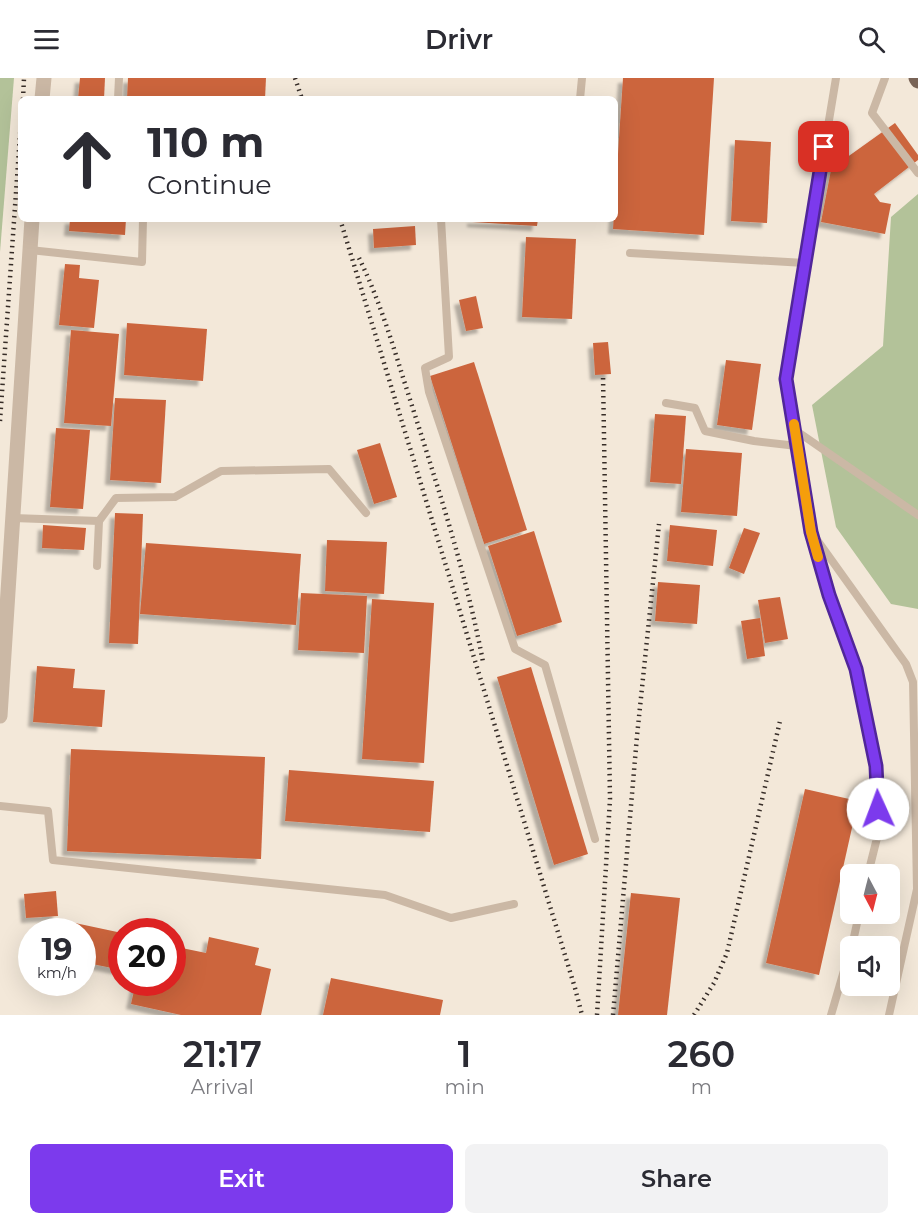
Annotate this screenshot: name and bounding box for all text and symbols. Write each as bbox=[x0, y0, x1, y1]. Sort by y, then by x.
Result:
icon: menu bbox=[30, 23, 63, 56]
text: Drivr bbox=[425, 23, 493, 56]
icon: search bbox=[855, 23, 888, 56]
text: 110 m bbox=[147, 116, 264, 168]
icon: ahead bbox=[48, 120, 126, 198]
pin bbox=[798, 121, 849, 172]
icon: arrive bbox=[807, 130, 840, 163]
text: Continue bbox=[147, 168, 272, 201]
position arrow bbox=[846, 777, 910, 841]
north arrow bbox=[840, 864, 900, 924]
map controls bbox=[840, 864, 900, 996]
speed limit sign: 20 bbox=[108, 918, 186, 996]
text: 19 bbox=[42, 931, 72, 968]
button: sound bbox=[840, 936, 900, 996]
text: km/h bbox=[37, 963, 77, 982]
text: 21:17 bbox=[183, 1032, 262, 1076]
text: 1 bbox=[458, 1032, 471, 1076]
text: 260 bbox=[667, 1032, 735, 1076]
text: Arrival bbox=[191, 1075, 254, 1099]
text: min bbox=[445, 1075, 485, 1099]
text: m bbox=[691, 1075, 712, 1099]
button: Exit bbox=[30, 1144, 453, 1213]
button: Share bbox=[465, 1144, 888, 1213]

